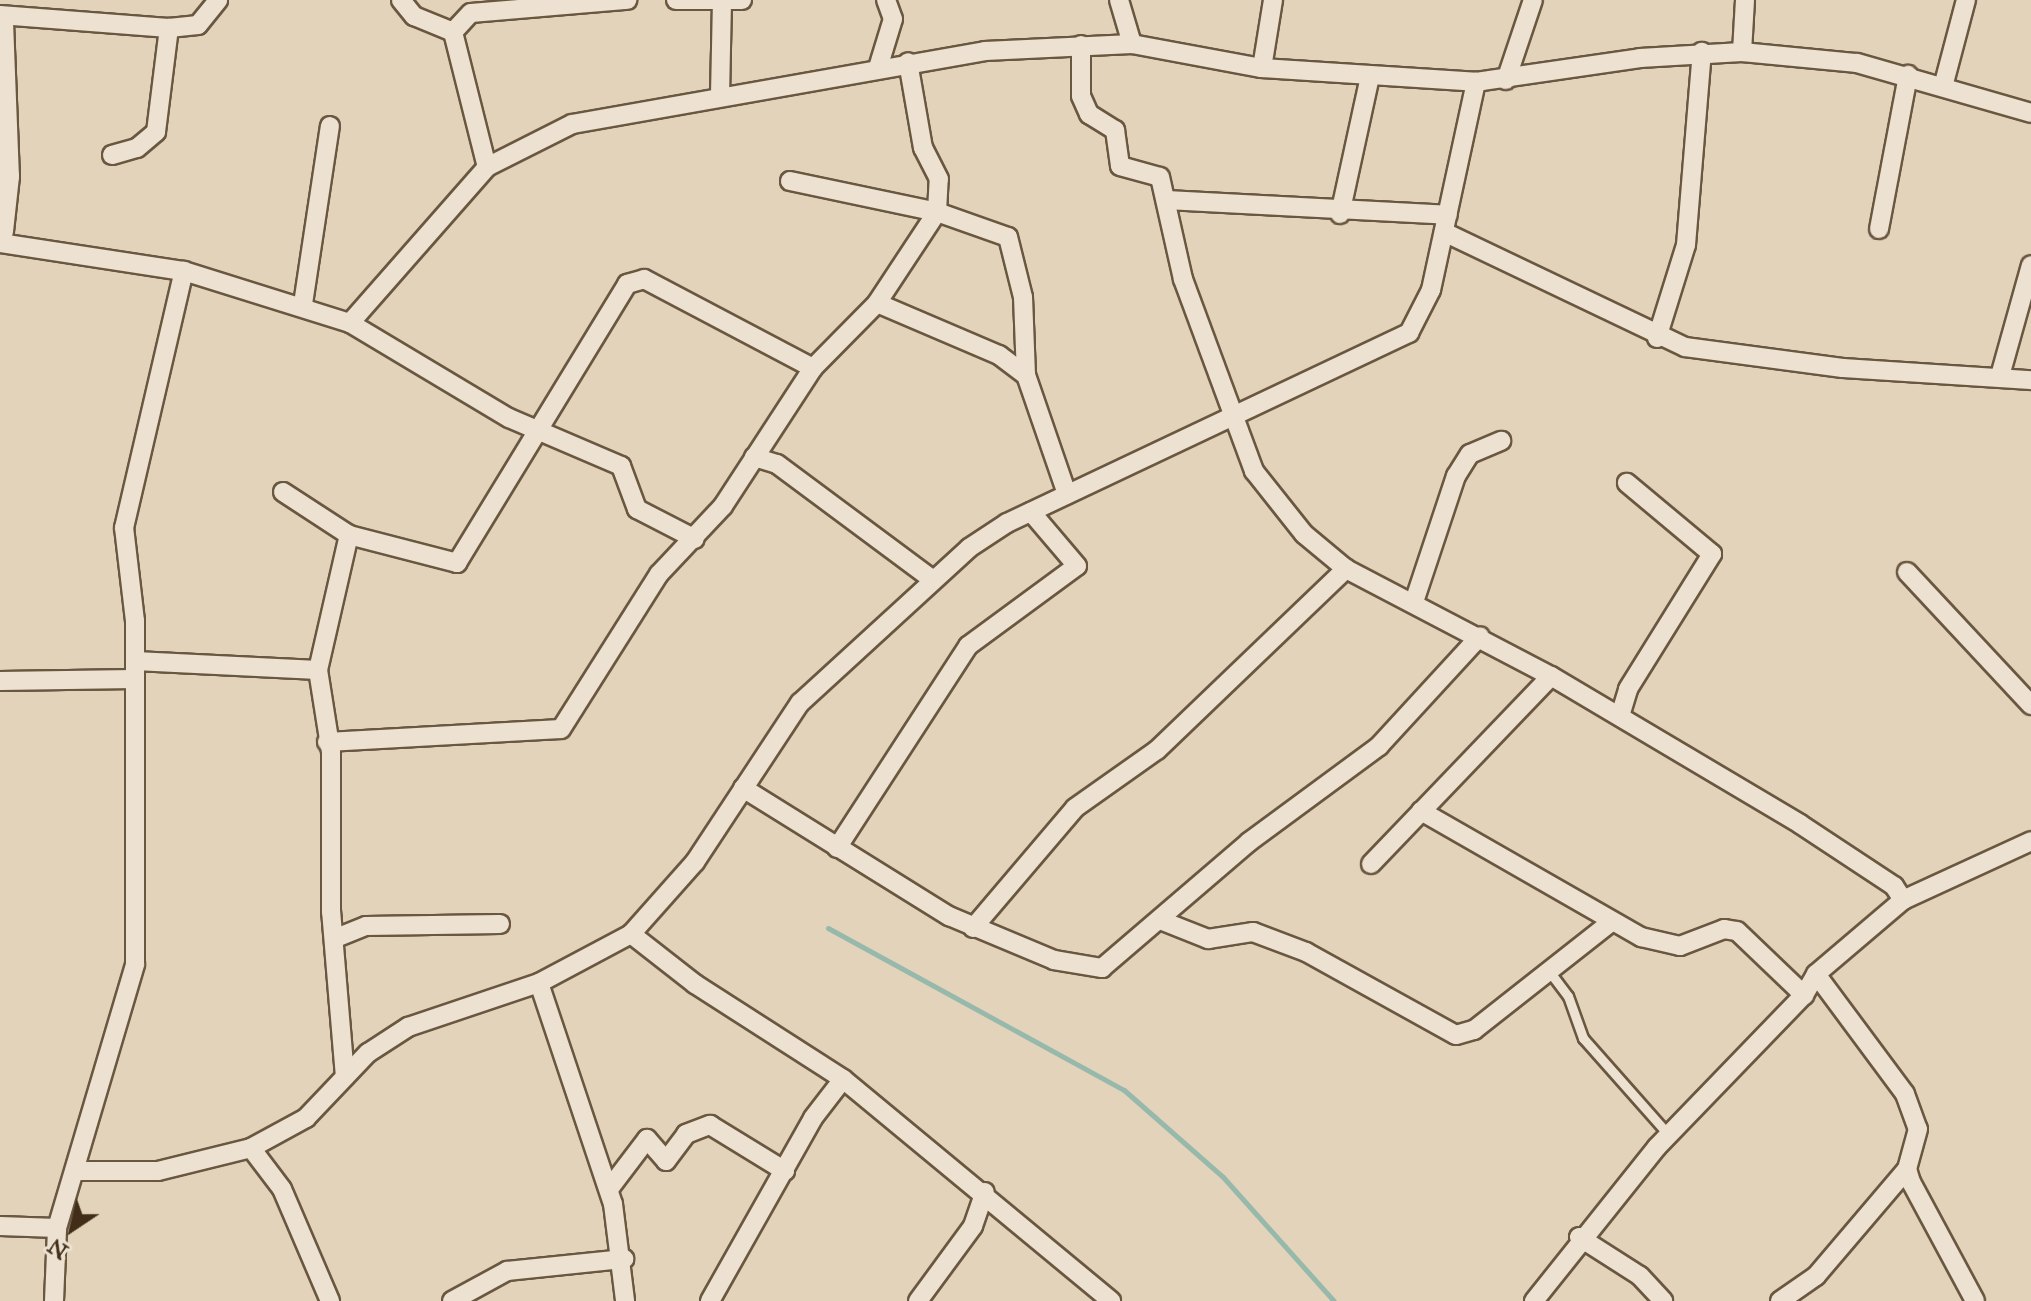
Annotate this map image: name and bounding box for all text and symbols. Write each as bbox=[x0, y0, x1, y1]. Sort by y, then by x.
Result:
north arrow bbox=[32, 1189, 112, 1269]
text: N bbox=[43, 1233, 73, 1265]

